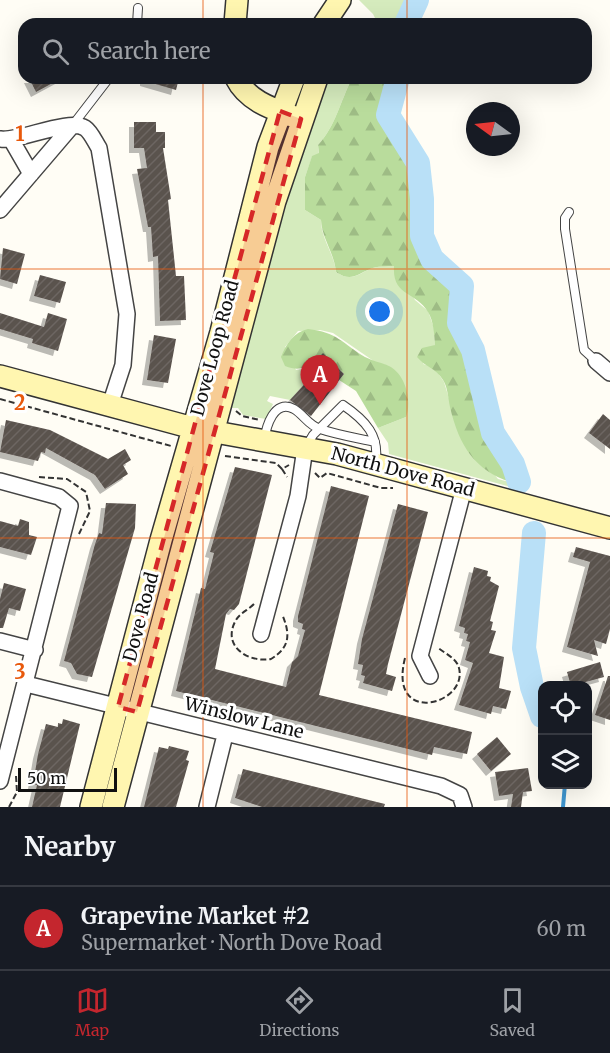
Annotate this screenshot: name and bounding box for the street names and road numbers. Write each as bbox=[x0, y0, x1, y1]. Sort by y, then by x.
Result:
street label: Dove Loop Road bbox=[185, 277, 244, 418]
street label: North Dove Road bbox=[329, 441, 477, 502]
street label: Dove Road bbox=[118, 569, 164, 664]
street label: Winslow Lane bbox=[181, 691, 306, 743]

